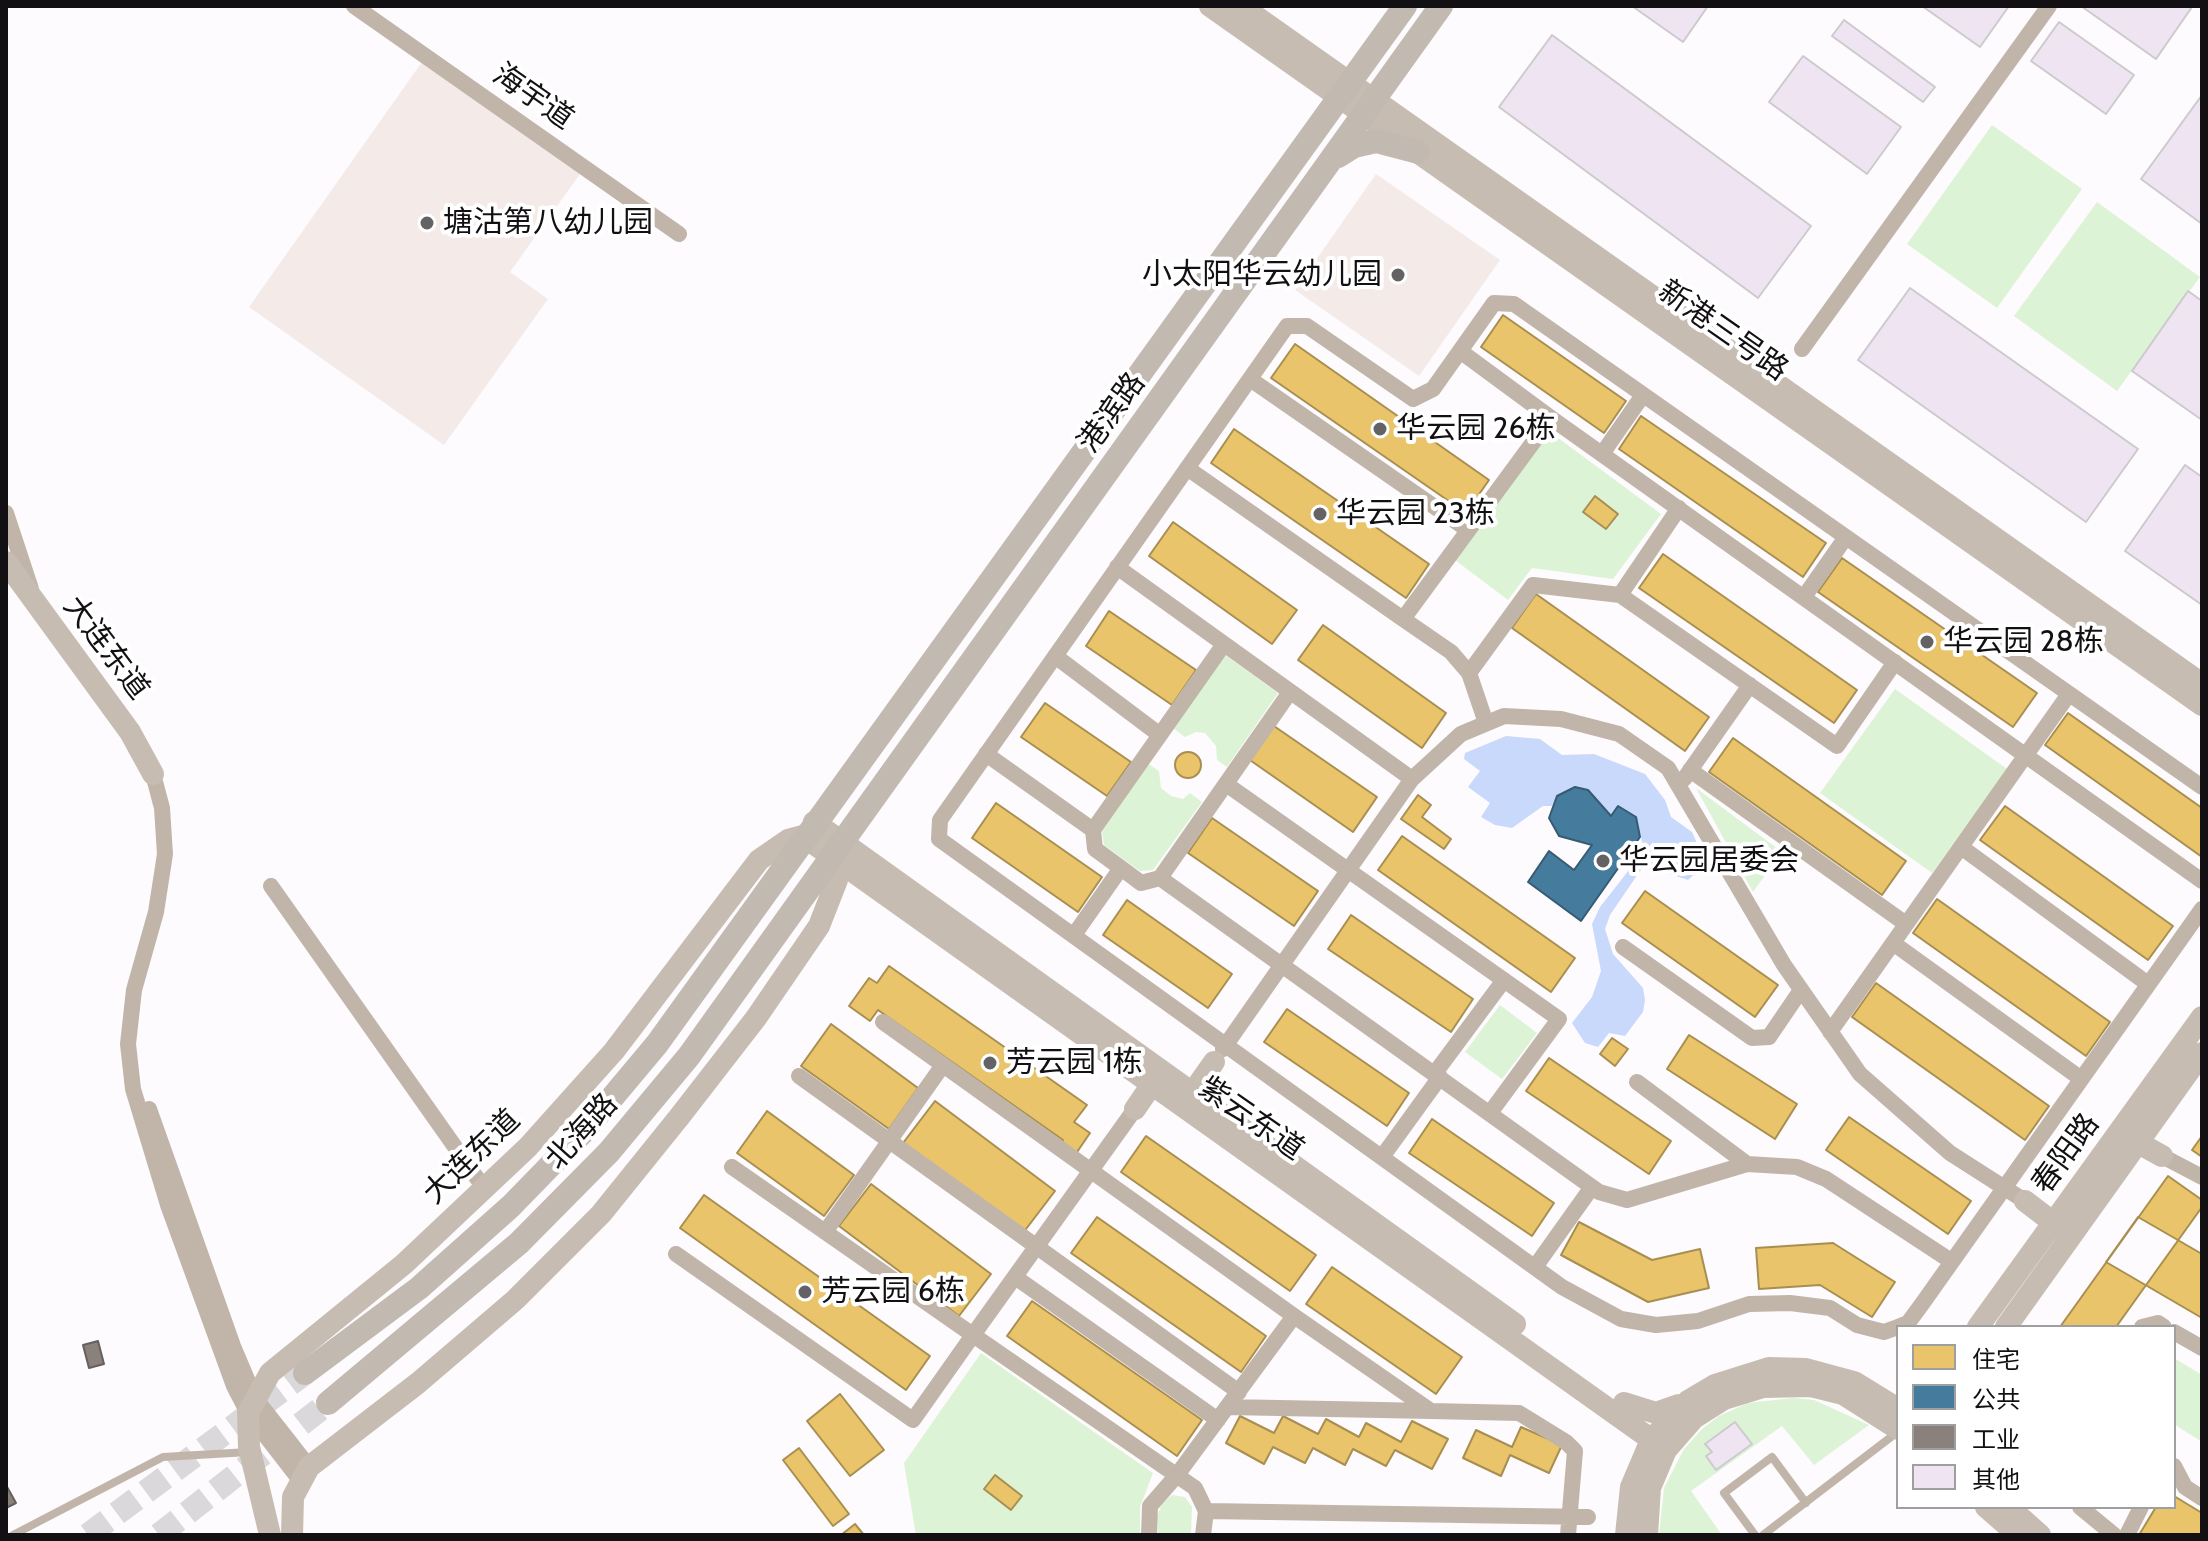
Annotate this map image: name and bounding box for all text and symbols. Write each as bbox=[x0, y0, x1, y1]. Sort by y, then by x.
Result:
street label: 海宇道 bbox=[486, 56, 580, 138]
place label: 塘沽第八幼儿园 bbox=[443, 205, 653, 241]
marker: 塘沽第八幼儿园 bbox=[418, 214, 436, 232]
place label: 小太阳华云幼儿园 bbox=[1142, 257, 1382, 293]
marker: 小太阳华云幼儿园 bbox=[1389, 266, 1407, 284]
street label: 新港三号路 bbox=[1651, 273, 1795, 389]
street label: 港滨路 bbox=[1071, 366, 1153, 460]
place label: 华云园 26栋 bbox=[1396, 411, 1556, 447]
marker: 华云园 26栋 bbox=[1371, 420, 1389, 438]
place label: 华云园 23栋 bbox=[1336, 496, 1495, 532]
marker: 华云园 23栋 bbox=[1311, 505, 1329, 523]
street label: 大连东道 bbox=[56, 589, 156, 707]
place label: 华云园 28栋 bbox=[1943, 624, 2104, 660]
marker: 华云园 28栋 bbox=[1918, 633, 1936, 651]
place label: 华云园居委会 bbox=[1619, 843, 1799, 879]
marker: 华云园居委会 bbox=[1594, 852, 1612, 870]
place label: 芳云园 1栋 bbox=[1006, 1045, 1143, 1081]
marker: 芳云园 1栋 bbox=[981, 1054, 999, 1072]
street label: 紫云东道 bbox=[1192, 1070, 1310, 1168]
street label: 北海路 bbox=[539, 1087, 625, 1177]
street label: 大连东道 bbox=[416, 1102, 528, 1212]
street label: 春阳路 bbox=[2025, 1107, 2107, 1201]
place label: 芳云园 6栋 bbox=[821, 1274, 965, 1310]
marker: 芳云园 6栋 bbox=[796, 1283, 814, 1301]
legend bbox=[1896, 1325, 2176, 1509]
text: 住宅 bbox=[1972, 1345, 2020, 1374]
text: 公共 bbox=[1972, 1385, 2020, 1414]
text: 工业 bbox=[1972, 1425, 2020, 1454]
text: 其他 bbox=[1972, 1465, 2020, 1494]

